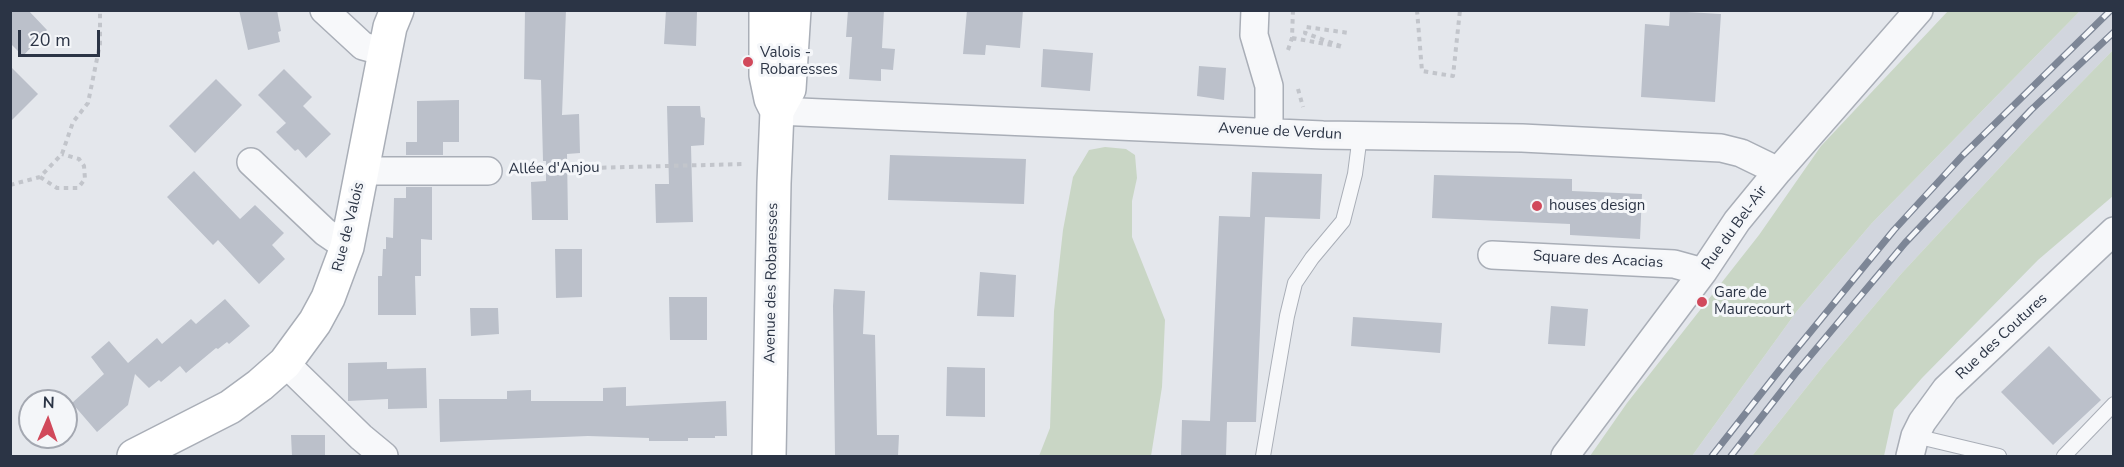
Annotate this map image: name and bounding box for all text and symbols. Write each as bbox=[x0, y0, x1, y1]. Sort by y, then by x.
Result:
scale bar bbox=[21, 18, 104, 56]
text: 20 m bbox=[29, 28, 71, 52]
place label: Valois - Robaresses bbox=[760, 44, 838, 79]
marker: Valois - Robaresses bbox=[741, 55, 755, 69]
street label: Avenue de Verdun bbox=[1218, 120, 1342, 144]
street label: Allée d'Anjou bbox=[508, 159, 600, 179]
street label: Rue de Valois bbox=[329, 180, 369, 274]
street label: Rue du Bel-Air bbox=[1698, 182, 1772, 274]
place label: houses design bbox=[1549, 197, 1645, 215]
marker: houses design bbox=[1530, 199, 1544, 213]
street label: Avenue des Robaresses bbox=[762, 203, 782, 363]
street label: Square des Acacias bbox=[1532, 248, 1664, 272]
place label: Gare de Maurecourt bbox=[1714, 284, 1791, 319]
street label: Rue des Coutures bbox=[1953, 290, 2051, 384]
marker: Gare de Maurecourt bbox=[1695, 295, 1709, 309]
north arrow bbox=[18, 389, 78, 449]
text: N bbox=[42, 392, 55, 414]

